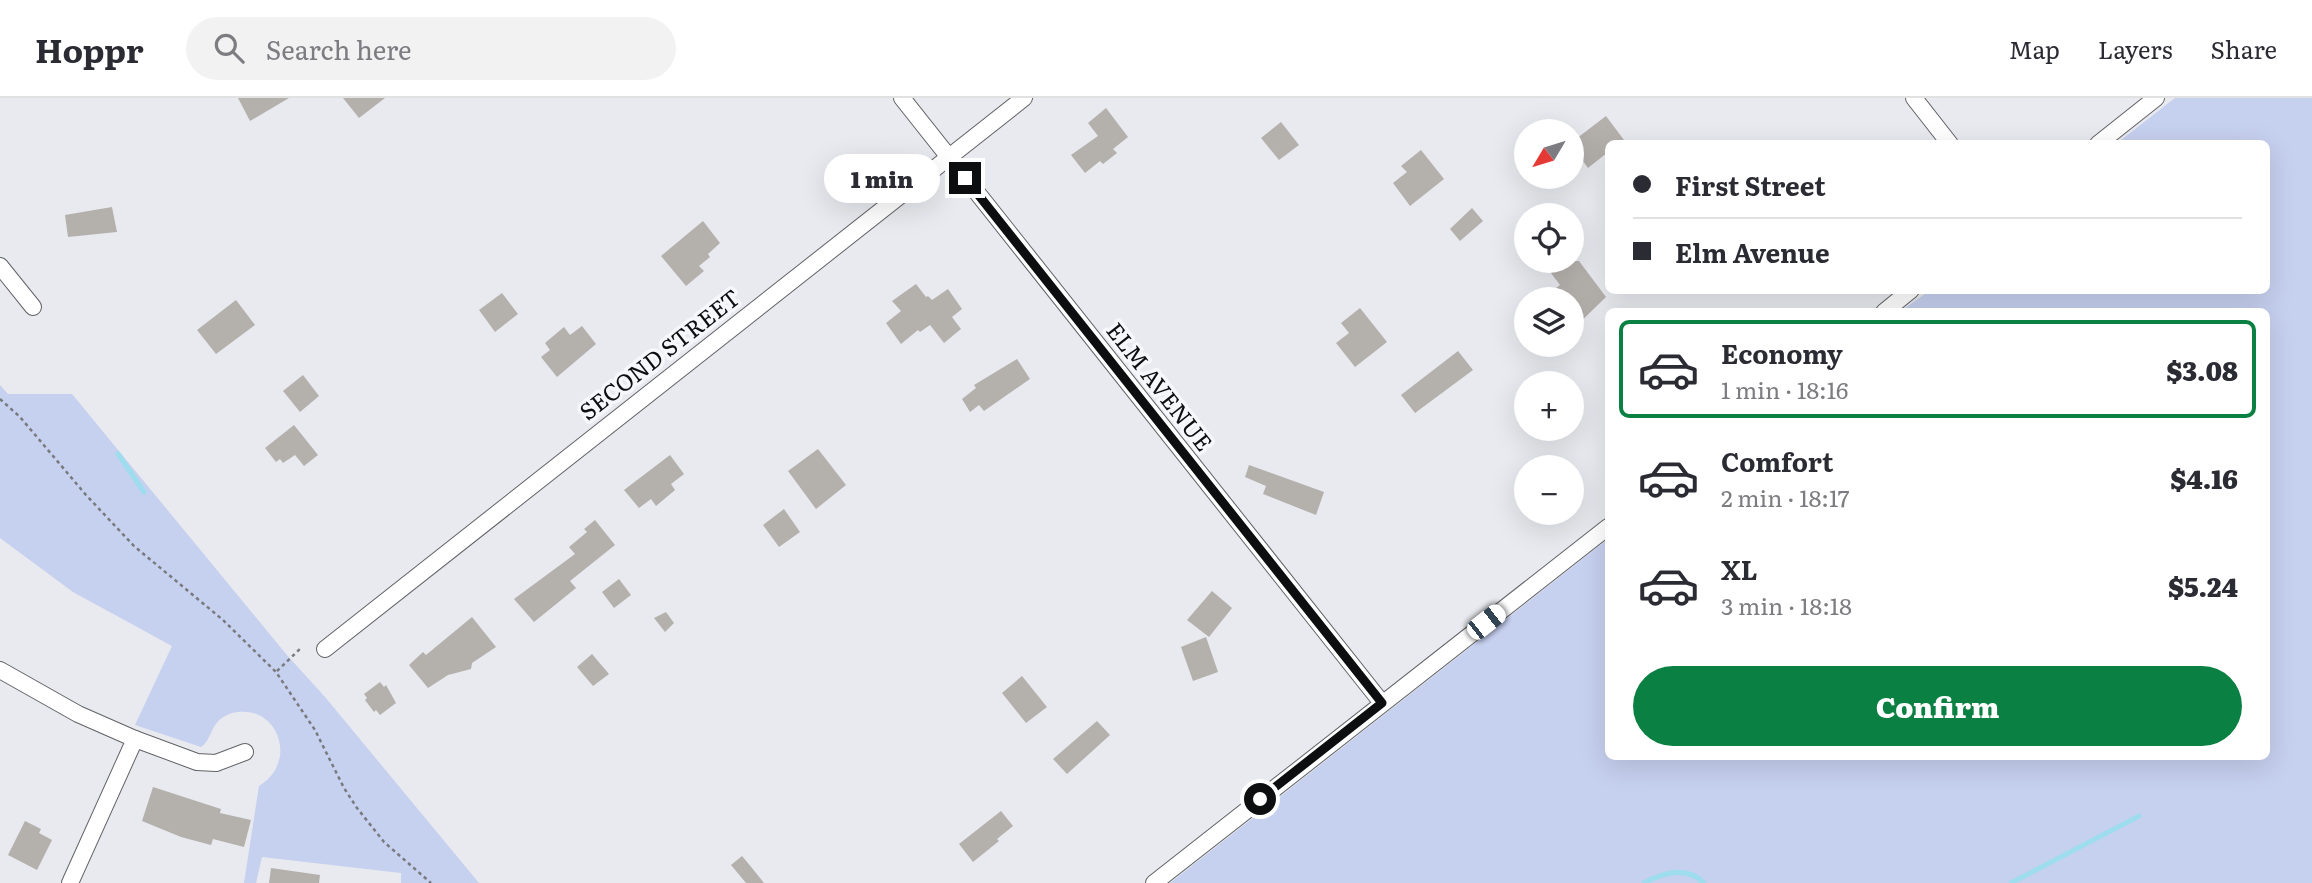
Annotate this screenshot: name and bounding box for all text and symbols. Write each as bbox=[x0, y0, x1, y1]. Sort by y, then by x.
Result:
search box bbox=[186, 17, 676, 80]
text: Hoppr bbox=[35, 24, 144, 73]
icon: search bbox=[210, 29, 248, 67]
text: Search here bbox=[266, 29, 412, 68]
text: Map bbox=[2009, 31, 2060, 66]
text: Layers bbox=[2098, 31, 2172, 66]
text: Share bbox=[2210, 31, 2277, 66]
north arrow bbox=[1514, 119, 1584, 189]
map controls bbox=[1514, 119, 1584, 525]
callout: 1 min bbox=[825, 154, 940, 202]
text: 1 min bbox=[851, 161, 913, 195]
route end bbox=[949, 162, 981, 194]
text: First Street bbox=[1675, 165, 1826, 204]
button: locate bbox=[1514, 203, 1584, 273]
text: Elm Avenue bbox=[1675, 232, 1830, 271]
street label: SECOND STREET bbox=[571, 280, 746, 427]
button: layers bbox=[1514, 287, 1584, 357]
street label: ELM AVENUE bbox=[1099, 314, 1222, 457]
text: Economy bbox=[1721, 333, 1843, 372]
icon: car bbox=[1637, 338, 1700, 401]
text: $3.08 bbox=[2166, 350, 2238, 389]
button: + bbox=[1514, 371, 1584, 441]
text: 1 min · 18:16 bbox=[1721, 372, 1848, 406]
text: Comfort bbox=[1721, 441, 1833, 480]
icon: car bbox=[1637, 446, 1700, 509]
button: − bbox=[1514, 455, 1584, 525]
text: $4.16 bbox=[2170, 458, 2238, 497]
text: 2 min · 18:17 bbox=[1721, 480, 1849, 514]
text: XL bbox=[1721, 549, 1758, 588]
icon: car bbox=[1637, 554, 1700, 617]
text: $5.24 bbox=[2168, 566, 2238, 605]
text: 3 min · 18:18 bbox=[1721, 588, 1852, 622]
car bbox=[1463, 601, 1510, 643]
button: Confirm bbox=[1633, 666, 2242, 746]
route start bbox=[1244, 783, 1276, 815]

